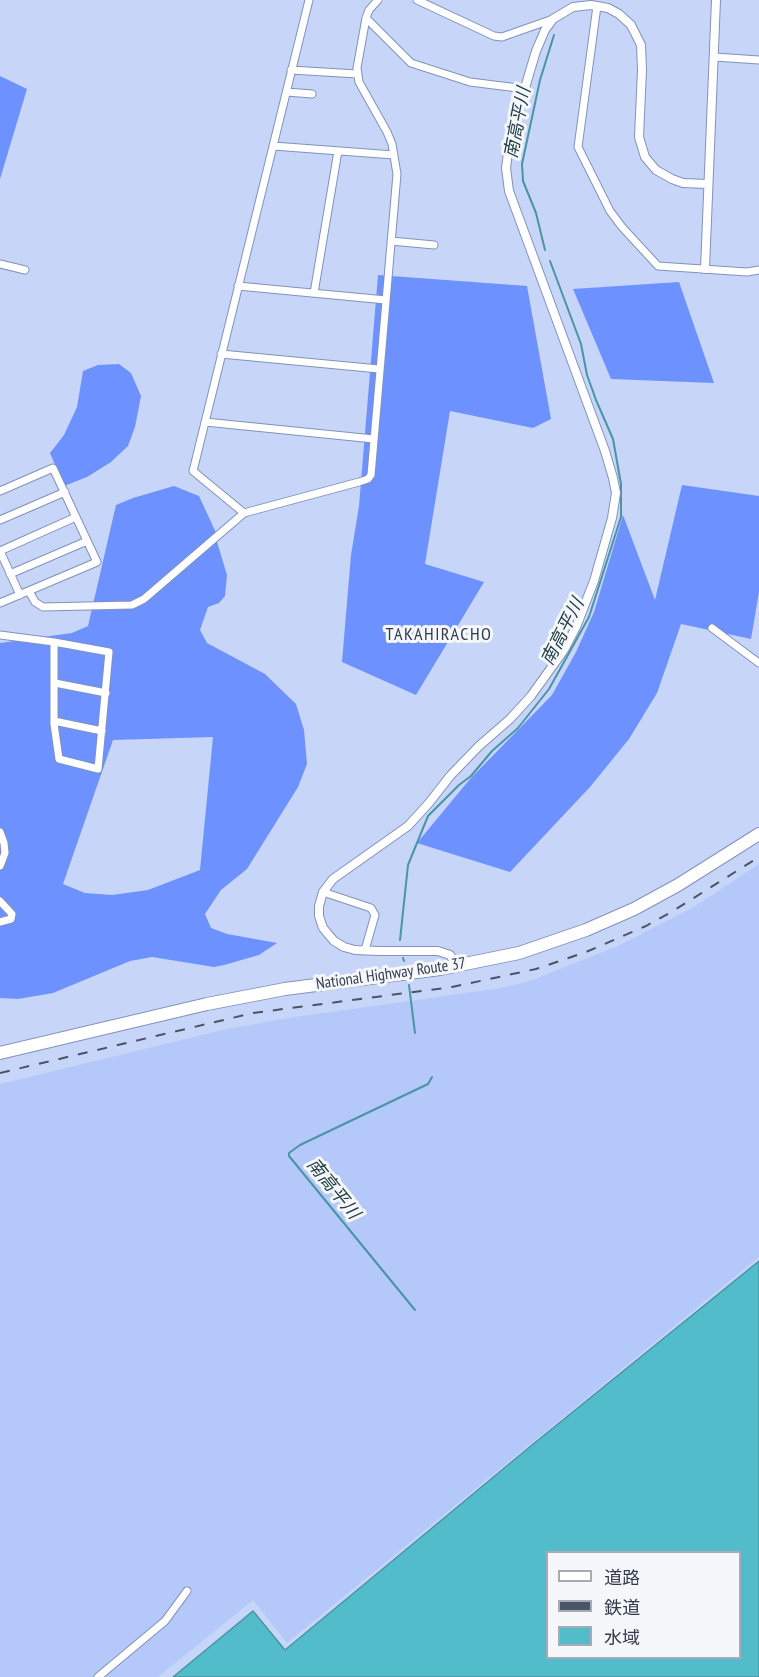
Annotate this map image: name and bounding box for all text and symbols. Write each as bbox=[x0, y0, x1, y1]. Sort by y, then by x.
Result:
water label: 南高平川 bbox=[501, 86, 535, 160]
water label: 南高平川 bbox=[537, 595, 589, 669]
district label: TAKAHIRACHO bbox=[385, 624, 493, 646]
street label: National Highway Route 37 bbox=[315, 954, 467, 994]
water label: 南高平川 bbox=[302, 1154, 364, 1224]
legend bbox=[546, 1551, 741, 1659]
text: 道路 bbox=[604, 1566, 640, 1589]
text: 鉄道 bbox=[604, 1596, 640, 1619]
text: 水域 bbox=[604, 1626, 640, 1649]

